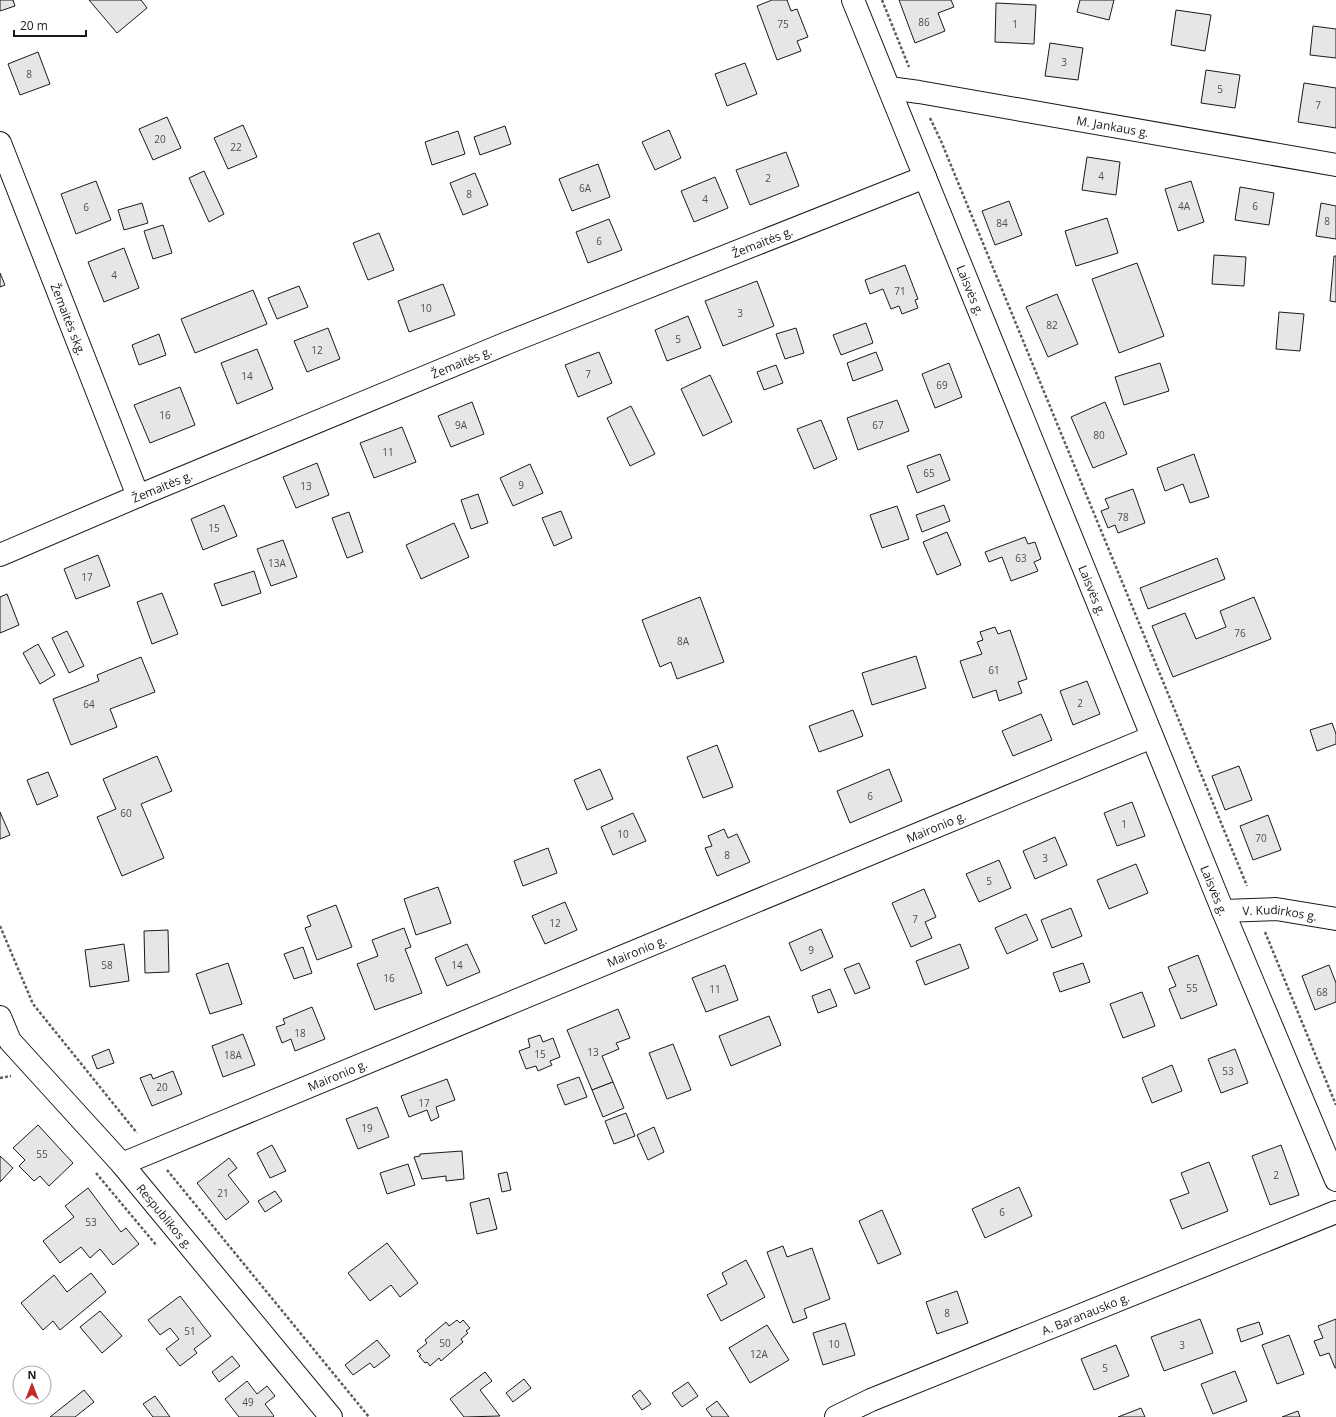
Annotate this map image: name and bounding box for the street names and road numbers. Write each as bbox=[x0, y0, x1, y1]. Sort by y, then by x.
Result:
street label: M. Jankaus g. bbox=[1075, 111, 1150, 141]
street label: Žemaitės g. bbox=[729, 222, 795, 261]
street label: Laisvės g. bbox=[953, 262, 989, 318]
street label: Žemaitės skg. bbox=[47, 281, 91, 358]
street label: Žemaitės g. bbox=[428, 342, 494, 382]
street label: Žemaitės g. bbox=[129, 466, 195, 506]
street label: Laisvės g. bbox=[1075, 562, 1111, 618]
street label: Maironio g. bbox=[903, 807, 968, 847]
street label: Laisvės g. bbox=[1197, 863, 1232, 918]
street label: V. Kudirkos g. bbox=[1242, 900, 1319, 924]
street label: Maironio g. bbox=[604, 931, 669, 971]
street label: Maironio g. bbox=[305, 1055, 370, 1095]
street label: Respublikos g. bbox=[133, 1180, 197, 1252]
street label: A. Baranausko g. bbox=[1039, 1288, 1132, 1339]

